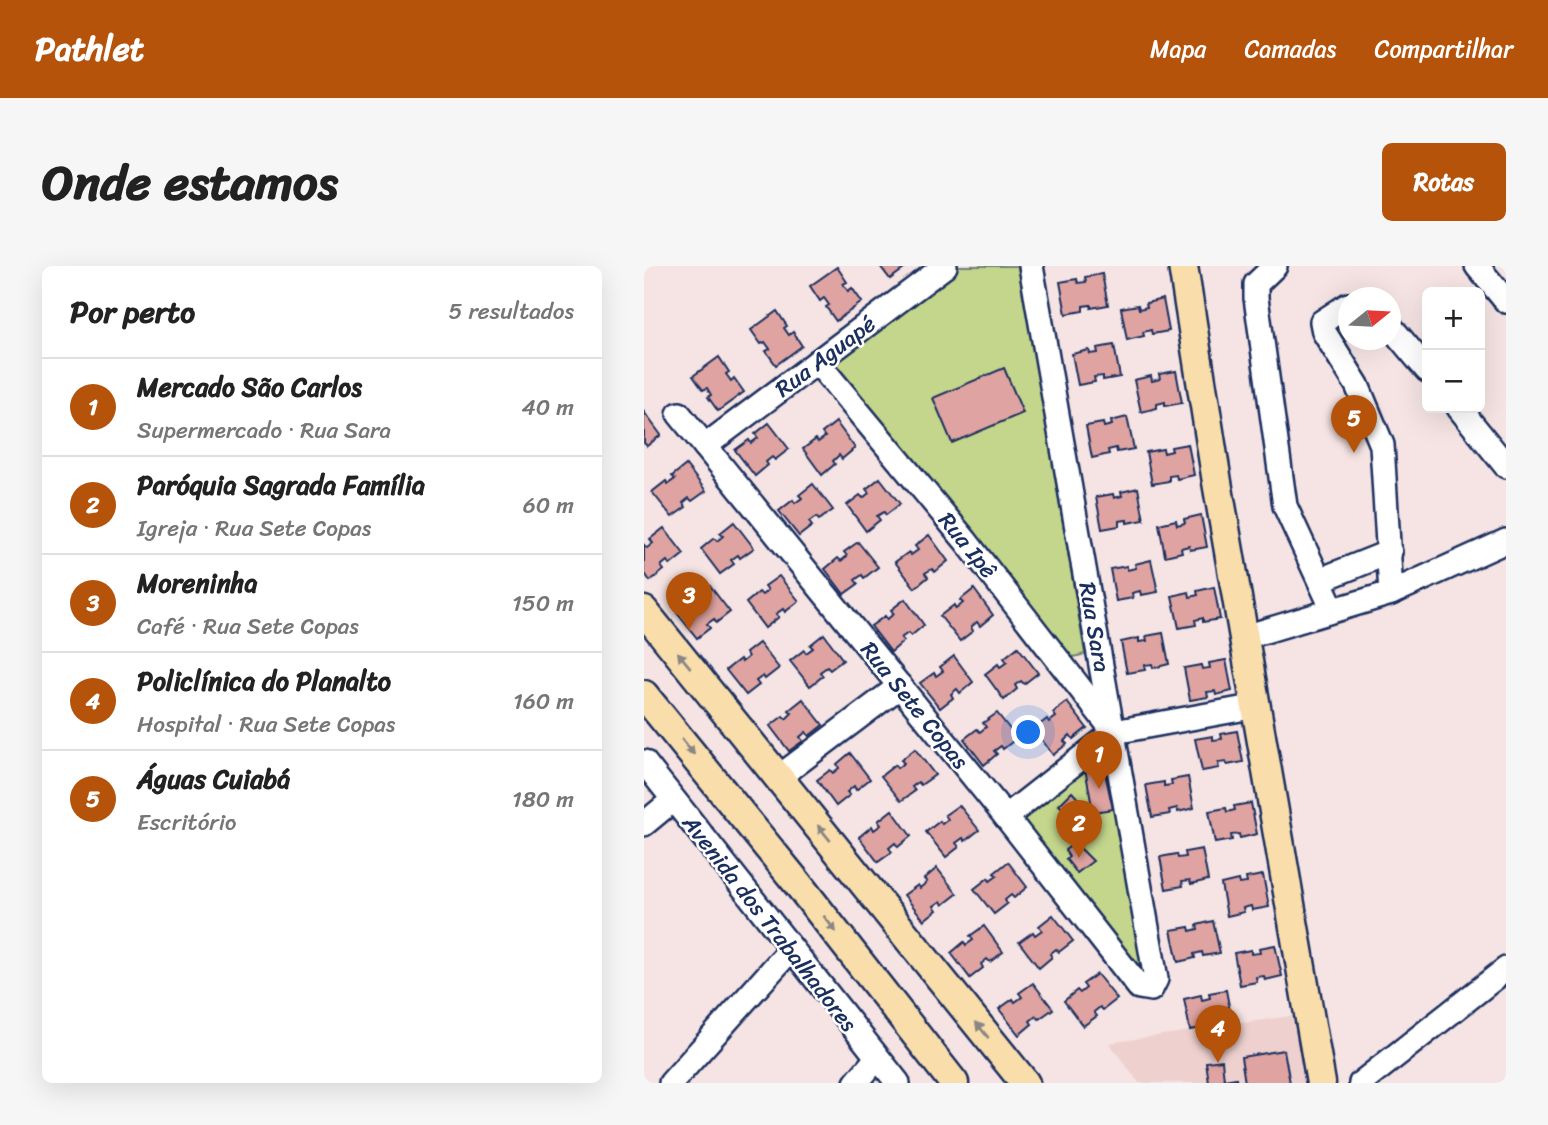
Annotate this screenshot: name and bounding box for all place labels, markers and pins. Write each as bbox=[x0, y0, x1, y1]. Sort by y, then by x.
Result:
pin: 5 bbox=[1331, 395, 1377, 453]
pin: 3 bbox=[666, 572, 712, 630]
pin: 1 bbox=[1076, 731, 1122, 789]
pin: 2 bbox=[1056, 800, 1102, 858]
pin: 4 bbox=[1195, 1005, 1241, 1063]

